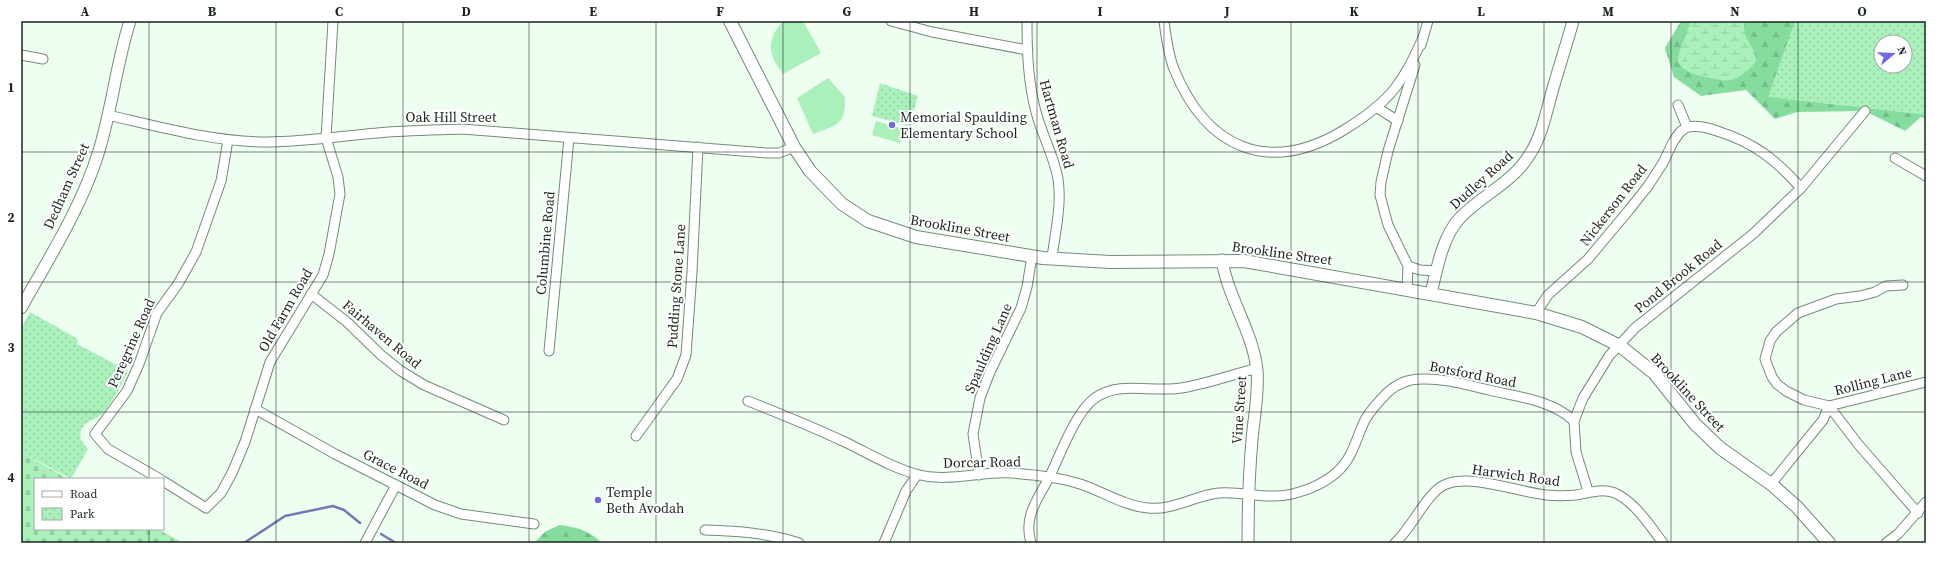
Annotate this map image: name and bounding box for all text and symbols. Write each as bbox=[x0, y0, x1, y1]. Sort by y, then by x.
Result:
text: A bbox=[81, 3, 90, 20]
text: B bbox=[208, 3, 217, 20]
text: C bbox=[335, 3, 343, 20]
text: D bbox=[461, 3, 471, 20]
text: E bbox=[589, 3, 597, 20]
text: F bbox=[716, 3, 724, 20]
text: G bbox=[843, 3, 852, 20]
text: H bbox=[969, 3, 979, 20]
text: I bbox=[1097, 3, 1103, 20]
text: J bbox=[1223, 3, 1230, 20]
text: K bbox=[1349, 3, 1359, 20]
text: L bbox=[1477, 3, 1485, 20]
text: M bbox=[1602, 3, 1614, 20]
text: N bbox=[1730, 3, 1740, 20]
text: O bbox=[1857, 3, 1867, 20]
north arrow bbox=[1873, 34, 1913, 74]
text: N bbox=[1894, 45, 1910, 57]
street label: Hartman Road bbox=[1035, 77, 1079, 171]
text: 1 bbox=[7, 79, 15, 96]
street label: Oak Hill Street bbox=[406, 107, 497, 127]
place label: Memorial Spaulding Elementary School bbox=[900, 107, 1027, 143]
marker: Memorial Spaulding Elementary School bbox=[887, 120, 897, 130]
street label: Dedham Street bbox=[38, 139, 94, 232]
street label: Dudley Road bbox=[1445, 146, 1517, 214]
street label: Nickerson Road bbox=[1575, 160, 1651, 250]
street label: Columbine Road bbox=[531, 190, 560, 296]
text: 2 bbox=[7, 209, 15, 226]
street label: Brookline Street bbox=[909, 209, 1012, 247]
street label: Pudding Stone Lane bbox=[662, 223, 690, 349]
street label: Pond Brook Road bbox=[1630, 234, 1726, 318]
street label: Brookline Street bbox=[1231, 236, 1334, 270]
street label: Old Farm Road bbox=[253, 265, 317, 355]
street label: Peregrine Road bbox=[102, 295, 160, 391]
street label: Fairhaven Road bbox=[338, 295, 426, 373]
street label: Spaulding Lane bbox=[959, 300, 1017, 396]
text: 3 bbox=[7, 339, 15, 356]
street label: Brookline Street bbox=[1646, 348, 1730, 436]
street label: Botsford Road bbox=[1428, 356, 1518, 392]
street label: Rolling Lane bbox=[1832, 362, 1914, 400]
street label: Vine Street bbox=[1227, 375, 1251, 445]
street label: Grace Road bbox=[360, 444, 432, 494]
street label: Dorcar Road bbox=[943, 451, 1021, 473]
street label: Harwich Road bbox=[1471, 459, 1561, 491]
text: 4 bbox=[7, 469, 15, 486]
legend bbox=[34, 478, 164, 530]
place label: Temple Beth Avodah bbox=[606, 482, 684, 518]
text: Road bbox=[70, 486, 97, 502]
marker: Temple Beth Avodah bbox=[593, 495, 603, 505]
text: Park bbox=[70, 506, 95, 522]

